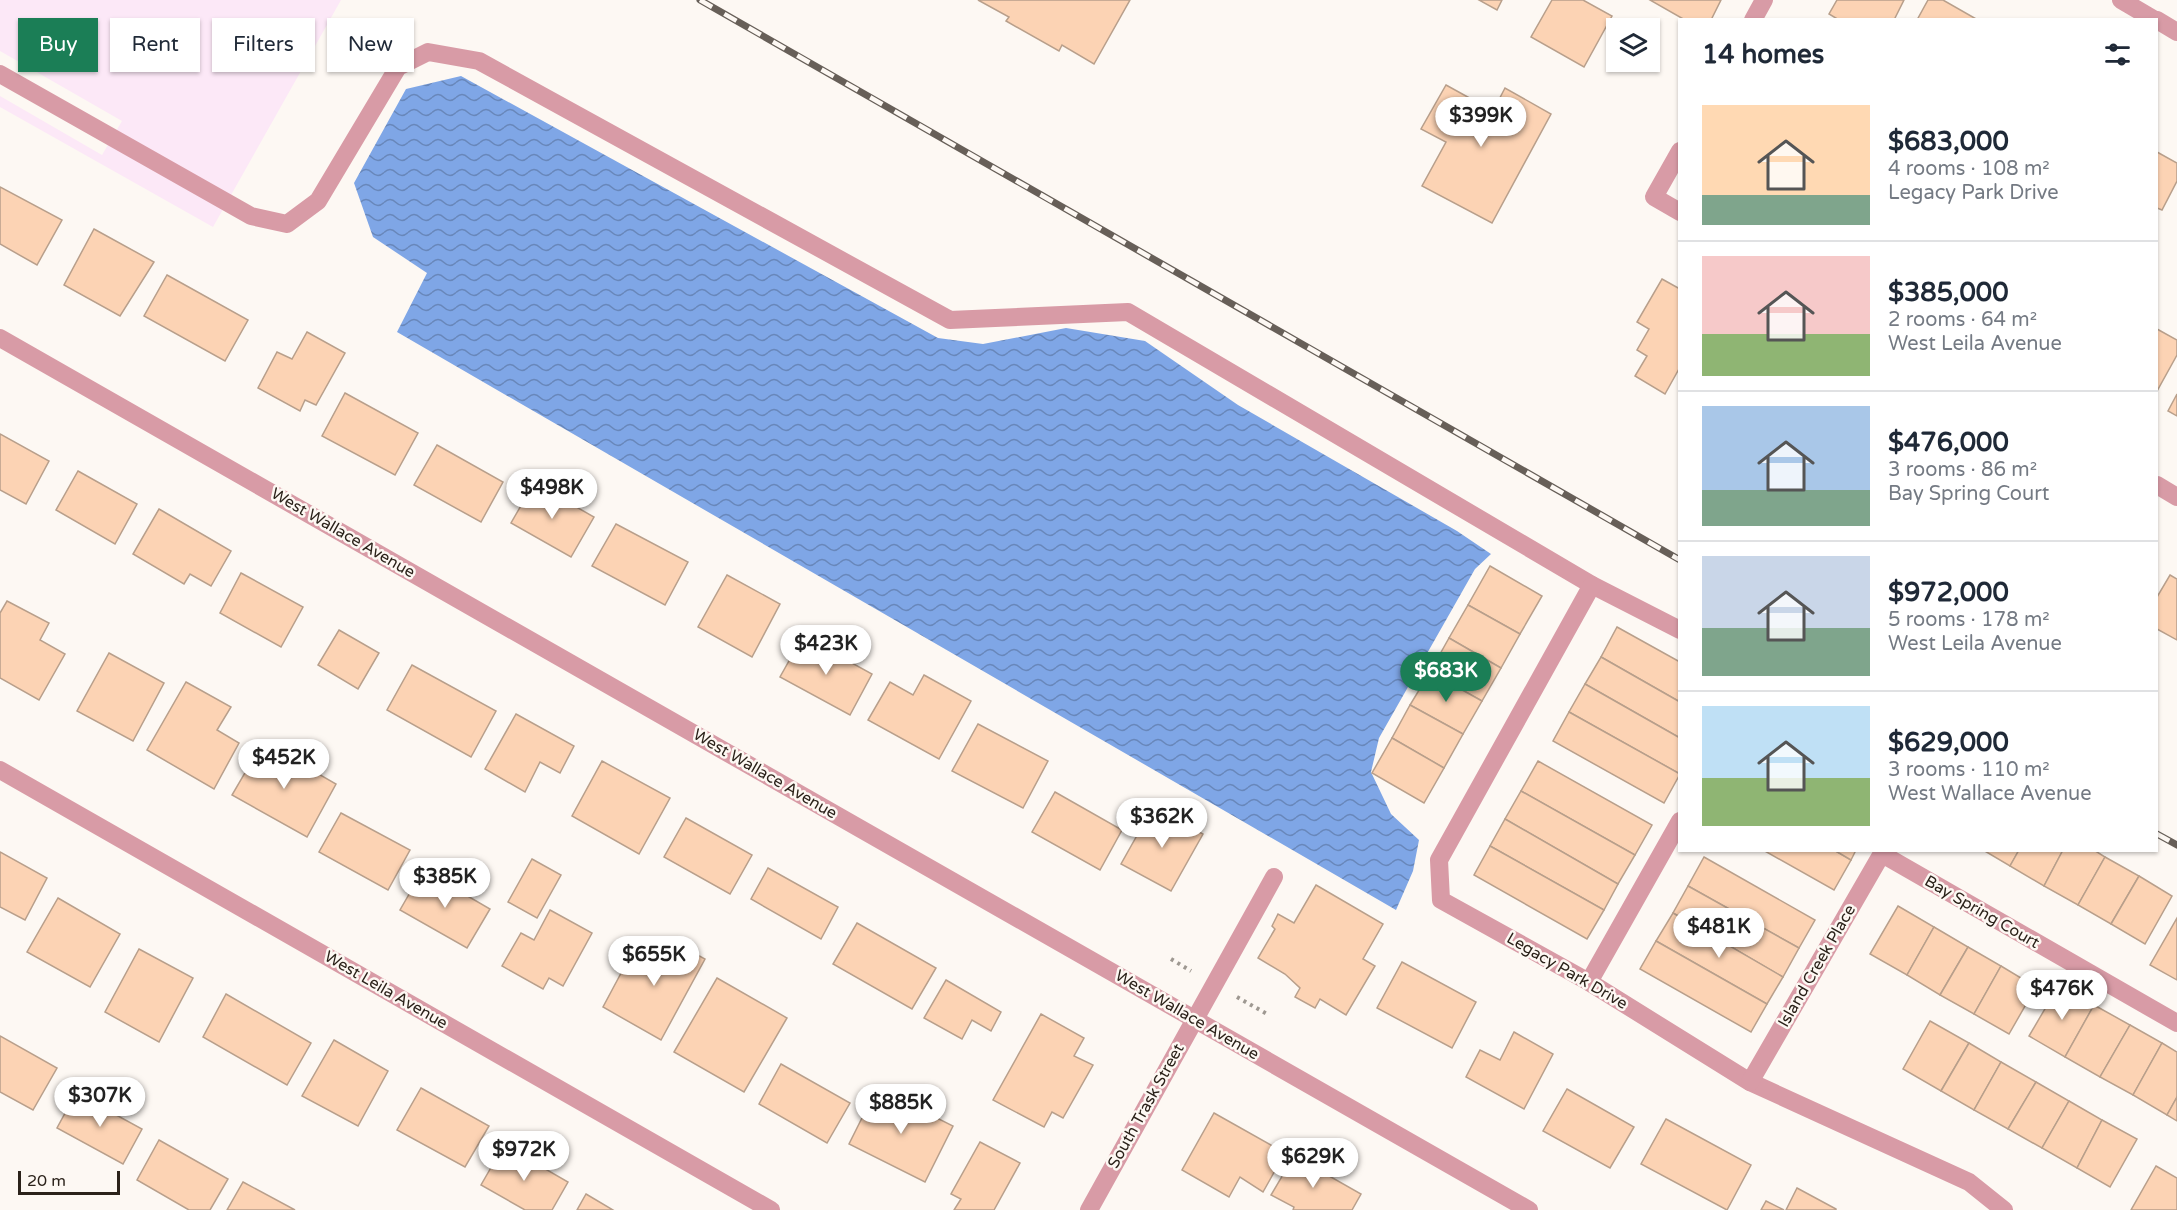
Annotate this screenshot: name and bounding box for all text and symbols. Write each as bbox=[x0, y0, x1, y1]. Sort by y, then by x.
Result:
chip: Buy bbox=[18, 18, 98, 72]
chip: Rent bbox=[110, 18, 200, 72]
chip: Filters bbox=[212, 18, 315, 72]
chip: New bbox=[327, 18, 414, 72]
map controls bbox=[1606, 18, 1660, 72]
button: layers bbox=[1606, 18, 1660, 72]
icon: filters bbox=[2101, 38, 2134, 71]
text: 14 homes bbox=[1702, 39, 1824, 70]
pin: $399K bbox=[1439, 97, 1523, 148]
text: $399K bbox=[1449, 104, 1513, 128]
text: $683,000 bbox=[1888, 126, 2009, 157]
icon: home bbox=[1750, 129, 1822, 201]
text: 4 rooms · 108 m² bbox=[1888, 157, 2050, 181]
text: Legacy Park Drive bbox=[1888, 181, 2058, 205]
text: $385,000 bbox=[1888, 277, 2008, 308]
icon: home bbox=[1750, 280, 1822, 352]
text: 2 rooms · 64 m² bbox=[1888, 308, 2037, 332]
text: West Leila Avenue bbox=[1888, 332, 2062, 356]
text: $476,000 bbox=[1888, 427, 2009, 458]
icon: home bbox=[1750, 430, 1822, 502]
text: 3 rooms · 86 m² bbox=[1888, 458, 2037, 482]
pin: $498K bbox=[510, 469, 594, 520]
text: $498K bbox=[520, 476, 584, 500]
text: Bay Spring Court bbox=[1888, 482, 2050, 506]
street label: West Wallace Avenue bbox=[267, 484, 419, 582]
text: $972,000 bbox=[1888, 577, 2009, 608]
icon: home bbox=[1750, 580, 1822, 652]
text: 5 rooms · 178 m² bbox=[1888, 608, 2050, 632]
pin: $423K bbox=[784, 625, 868, 676]
text: $423K bbox=[794, 632, 858, 656]
text: West Leila Avenue bbox=[1888, 632, 2062, 656]
pin: $683K bbox=[1404, 652, 1488, 703]
text: $683K bbox=[1414, 659, 1478, 683]
street label: West Wallace Avenue bbox=[689, 725, 841, 823]
text: $629,000 bbox=[1888, 727, 2009, 758]
icon: home bbox=[1750, 730, 1822, 802]
pin: $452K bbox=[242, 739, 326, 790]
text: $452K bbox=[252, 746, 316, 770]
text: 3 rooms · 110 m² bbox=[1888, 758, 2050, 782]
text: West Wallace Avenue bbox=[1888, 782, 2092, 806]
pin: $362K bbox=[1120, 798, 1204, 849]
text: $362K bbox=[1130, 805, 1194, 829]
pin: $385K bbox=[403, 858, 487, 909]
text: $385K bbox=[413, 865, 477, 889]
street label: Bay Spring Court bbox=[1921, 871, 2043, 953]
street label: Island Creek Place bbox=[1774, 901, 1860, 1031]
pin: $481K bbox=[1677, 908, 1761, 959]
text: $481K bbox=[1687, 915, 1751, 939]
street label: Legacy Park Drive bbox=[1503, 928, 1631, 1014]
pin: $655K bbox=[612, 936, 696, 987]
text: $655K bbox=[622, 943, 686, 967]
street label: West Leila Avenue bbox=[321, 947, 451, 1033]
street label: West Wallace Avenue bbox=[1111, 966, 1263, 1064]
pin: $476K bbox=[2020, 970, 2104, 1021]
text: $476K bbox=[2030, 977, 2094, 1001]
street label: South Trask Street bbox=[1103, 1040, 1189, 1172]
pin: $307K bbox=[58, 1077, 142, 1128]
text: $307K bbox=[68, 1084, 132, 1108]
pin: $885K bbox=[859, 1084, 943, 1135]
text: $885K bbox=[869, 1091, 933, 1115]
pin: $972K bbox=[482, 1131, 566, 1182]
text: $972K bbox=[492, 1138, 556, 1162]
pin: $629K bbox=[1271, 1138, 1355, 1189]
text: $629K bbox=[1281, 1145, 1345, 1169]
scale bar bbox=[18, 1168, 120, 1196]
text: 20 m bbox=[27, 1171, 66, 1191]

